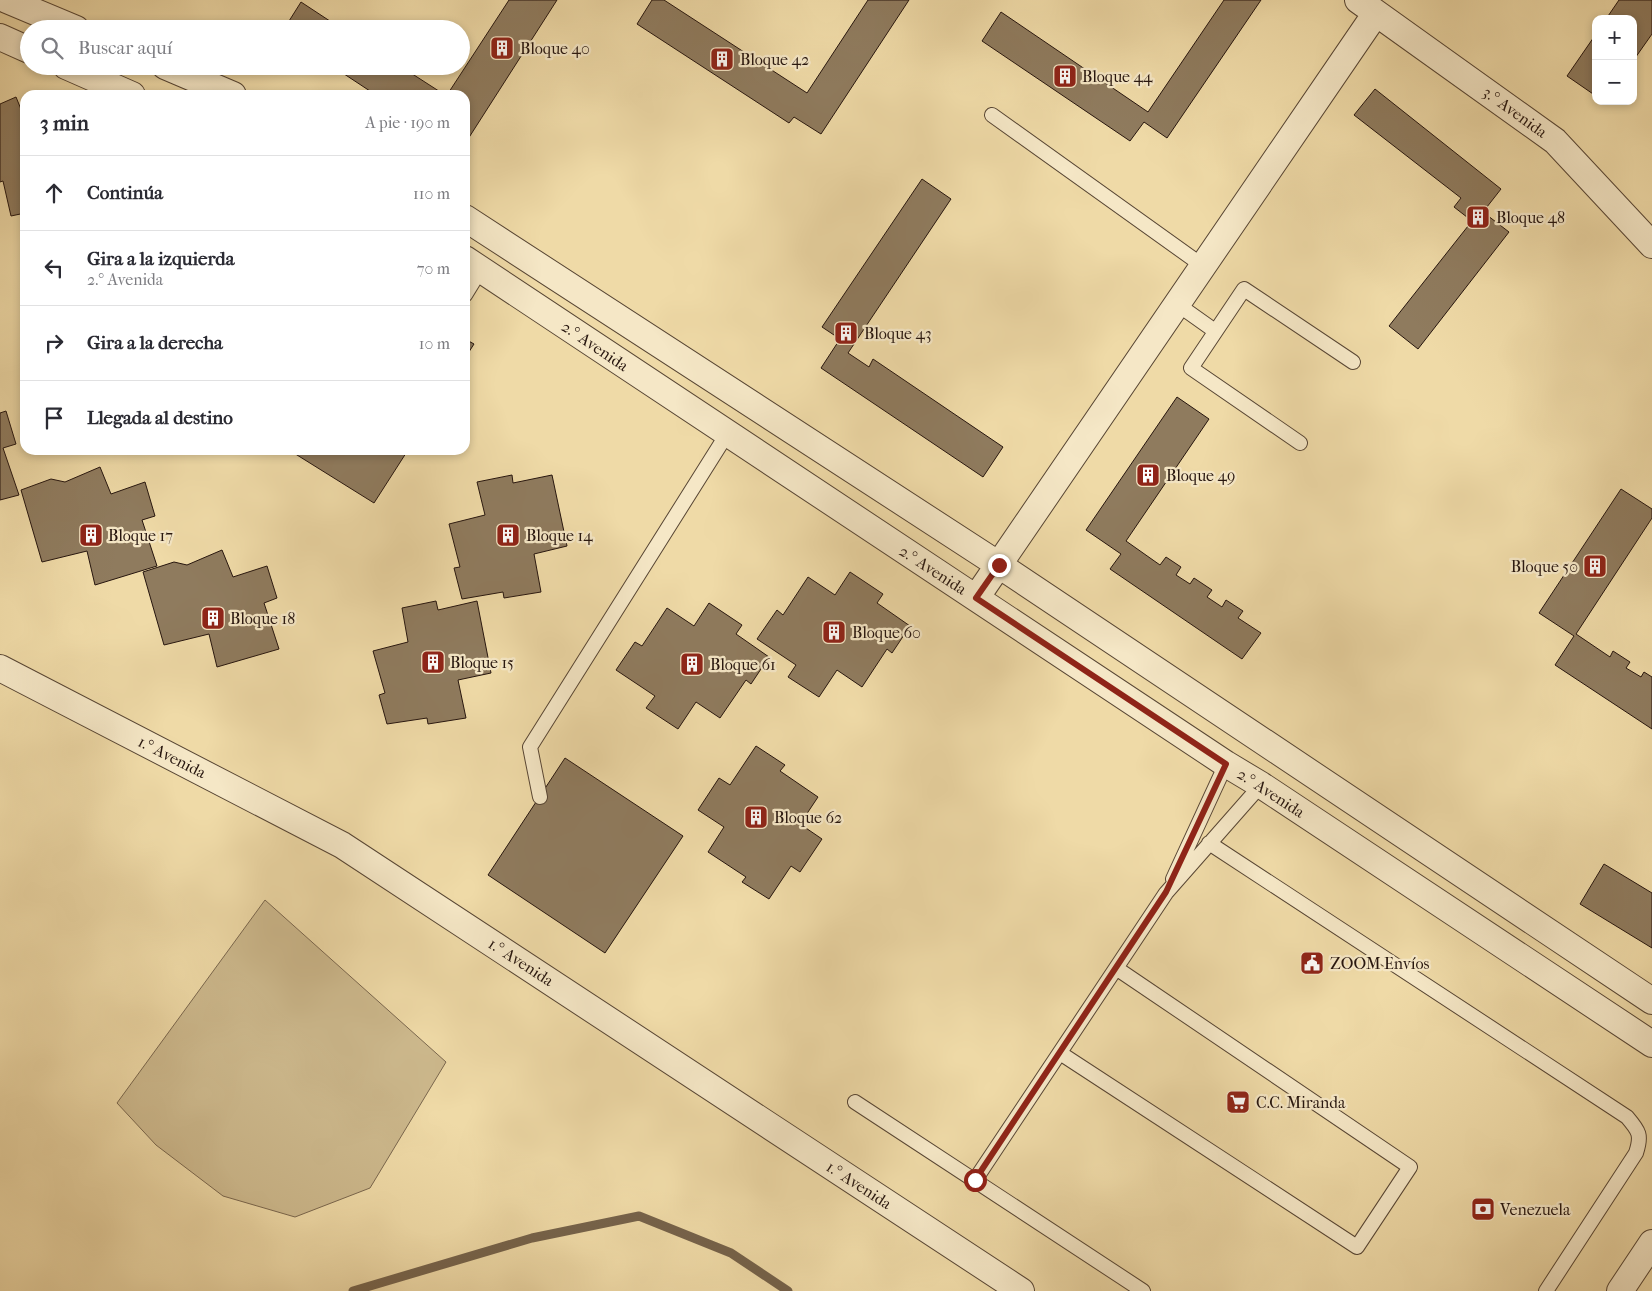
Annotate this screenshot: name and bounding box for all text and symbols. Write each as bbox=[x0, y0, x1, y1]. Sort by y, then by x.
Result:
map controls bbox=[1592, 15, 1637, 105]
button: + bbox=[1592, 15, 1637, 60]
search box bbox=[20, 20, 470, 75]
icon: search bbox=[38, 34, 66, 62]
building icon: Bloque 40 bbox=[489, 35, 515, 61]
text: Buscar aquí bbox=[78, 37, 172, 59]
place label: Bloque 40 bbox=[520, 39, 590, 58]
building icon: Bloque 42 bbox=[709, 46, 735, 72]
place label: Bloque 42 bbox=[740, 50, 809, 69]
button: − bbox=[1592, 60, 1637, 105]
building icon: Bloque 44 bbox=[1052, 63, 1078, 89]
place label: Bloque 44 bbox=[1082, 67, 1153, 86]
street label: 3.° Avenida bbox=[1479, 82, 1551, 142]
text: 3 min bbox=[40, 111, 89, 135]
text: A pie · 190 m bbox=[365, 113, 450, 132]
icon: ahead bbox=[40, 179, 68, 207]
text: Continúa bbox=[87, 182, 163, 204]
text: 110 m bbox=[413, 184, 450, 203]
building icon: Bloque 48 bbox=[1465, 204, 1491, 230]
place label: Bloque 48 bbox=[1496, 208, 1565, 227]
text: Gira a la izquierda bbox=[87, 248, 234, 270]
icon: left bbox=[40, 254, 68, 282]
text: 70 m bbox=[417, 259, 450, 278]
text: 2.° Avenida bbox=[87, 270, 163, 289]
street label: 2.° Avenida bbox=[558, 317, 632, 376]
building icon: Bloque 43 bbox=[833, 320, 859, 346]
place label: Bloque 43 bbox=[864, 324, 931, 343]
icon: right bbox=[40, 329, 68, 357]
text: Gira a la derecha bbox=[87, 332, 223, 354]
text: 10 m bbox=[419, 334, 450, 353]
icon: arrive bbox=[40, 404, 68, 432]
text: Llegada al destino bbox=[87, 407, 233, 429]
building icon: Bloque 49 bbox=[1135, 462, 1161, 488]
place label: Bloque 49 bbox=[1166, 466, 1235, 485]
building icon: Bloque 17 bbox=[78, 522, 104, 548]
building icon: Bloque 14 bbox=[495, 522, 521, 548]
place label: Bloque 17 bbox=[108, 526, 173, 545]
place label: Bloque 14 bbox=[526, 526, 593, 545]
street label: 2.° Avenida bbox=[896, 541, 971, 599]
building icon: Bloque 50 bbox=[1582, 553, 1608, 579]
route end bbox=[988, 554, 1011, 577]
place label: Bloque 50 bbox=[1511, 557, 1578, 576]
building icon: Bloque 18 bbox=[200, 605, 226, 631]
place label: Bloque 18 bbox=[230, 609, 295, 628]
building icon: Bloque 60 bbox=[821, 619, 847, 645]
place label: Bloque 60 bbox=[852, 623, 921, 642]
building icon: Bloque 15 bbox=[420, 649, 446, 675]
building icon: Bloque 61 bbox=[679, 651, 705, 677]
place label: Bloque 15 bbox=[450, 653, 514, 672]
place label: Bloque 61 bbox=[710, 655, 776, 674]
street label: 1.° Avenida bbox=[135, 732, 210, 782]
street label: 2.° Avenida bbox=[1234, 764, 1309, 822]
building icon: Bloque 62 bbox=[743, 804, 769, 830]
place label: Bloque 62 bbox=[774, 808, 842, 827]
street label: 1.° Avenida bbox=[485, 934, 558, 990]
public building icon: ZOOM Envíos bbox=[1299, 950, 1325, 976]
place label: ZOOM Envíos bbox=[1330, 954, 1430, 973]
supermarket icon: C.C. Miranda bbox=[1225, 1089, 1251, 1115]
place label: C.C. Miranda bbox=[1256, 1093, 1346, 1112]
street label: 1.° Avenida bbox=[823, 1157, 896, 1213]
route start bbox=[964, 1169, 987, 1192]
bank icon: Venezuela bbox=[1470, 1196, 1496, 1222]
place label: Venezuela bbox=[1499, 1200, 1571, 1219]

